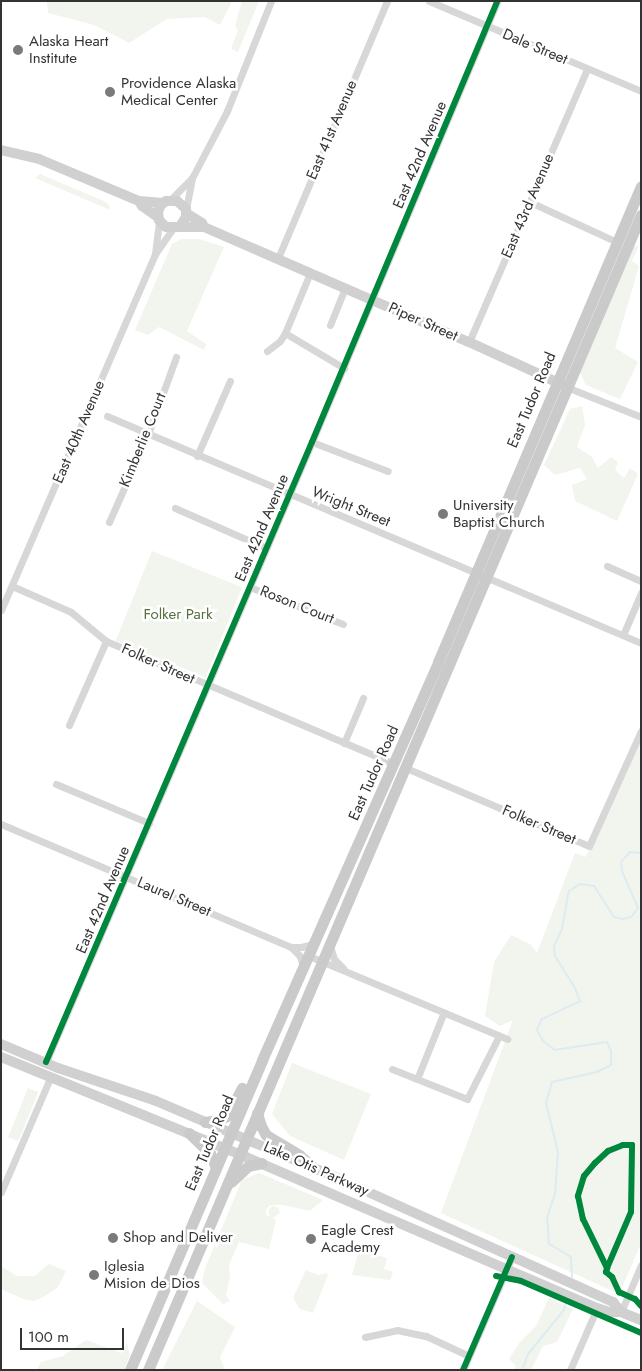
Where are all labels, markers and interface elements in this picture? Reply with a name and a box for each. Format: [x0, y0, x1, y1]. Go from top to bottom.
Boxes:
street label: Dale Street [500, 25, 570, 69]
place label: Alaska Heart Institute [29, 32, 108, 67]
marker: Alaska Heart Institute [11, 43, 25, 57]
place label: Providence Alaska Medical Center [121, 74, 236, 109]
street label: East 41st Avenue [303, 78, 361, 182]
marker: Providence Alaska Medical Center [103, 85, 117, 99]
street label: East 42nd Avenue [389, 99, 451, 211]
street label: East 43rd Avenue [498, 151, 558, 261]
street label: Piper Street [386, 299, 460, 345]
street label: East Tudor Road [504, 350, 560, 450]
street label: East 40th Avenue [49, 378, 109, 486]
street label: Kimberlie Court [116, 390, 170, 490]
street label: East 42nd Avenue [231, 472, 293, 584]
street label: Wright Street [309, 483, 393, 531]
place label: University Baptist Church [453, 496, 545, 531]
marker: University Baptist Church [437, 508, 449, 520]
street label: Roson Court [257, 582, 337, 628]
park label: Folker Park [143, 606, 213, 624]
street label: Folker Street [119, 640, 197, 688]
street label: East Tudor Road [345, 723, 403, 823]
street label: Folker Street [499, 801, 579, 849]
street label: East 42nd Avenue [72, 844, 134, 956]
street label: Laurel Street [134, 873, 214, 921]
street label: East Tudor Road [182, 1093, 238, 1193]
street label: Lake Otis Parkway [261, 1138, 371, 1200]
place label: Eagle Crest Academy [321, 1221, 393, 1256]
place label: Shop and Deliver [123, 1229, 233, 1247]
marker: Shop and Deliver [107, 1232, 119, 1244]
marker: Eagle Crest Academy [305, 1233, 317, 1245]
place label: Iglesia Mision de Dios [104, 1257, 200, 1292]
marker: Iglesia Mision de Dios [88, 1269, 100, 1281]
scale bar [22, 1318, 126, 1350]
text: 100 m [28, 1326, 69, 1348]

